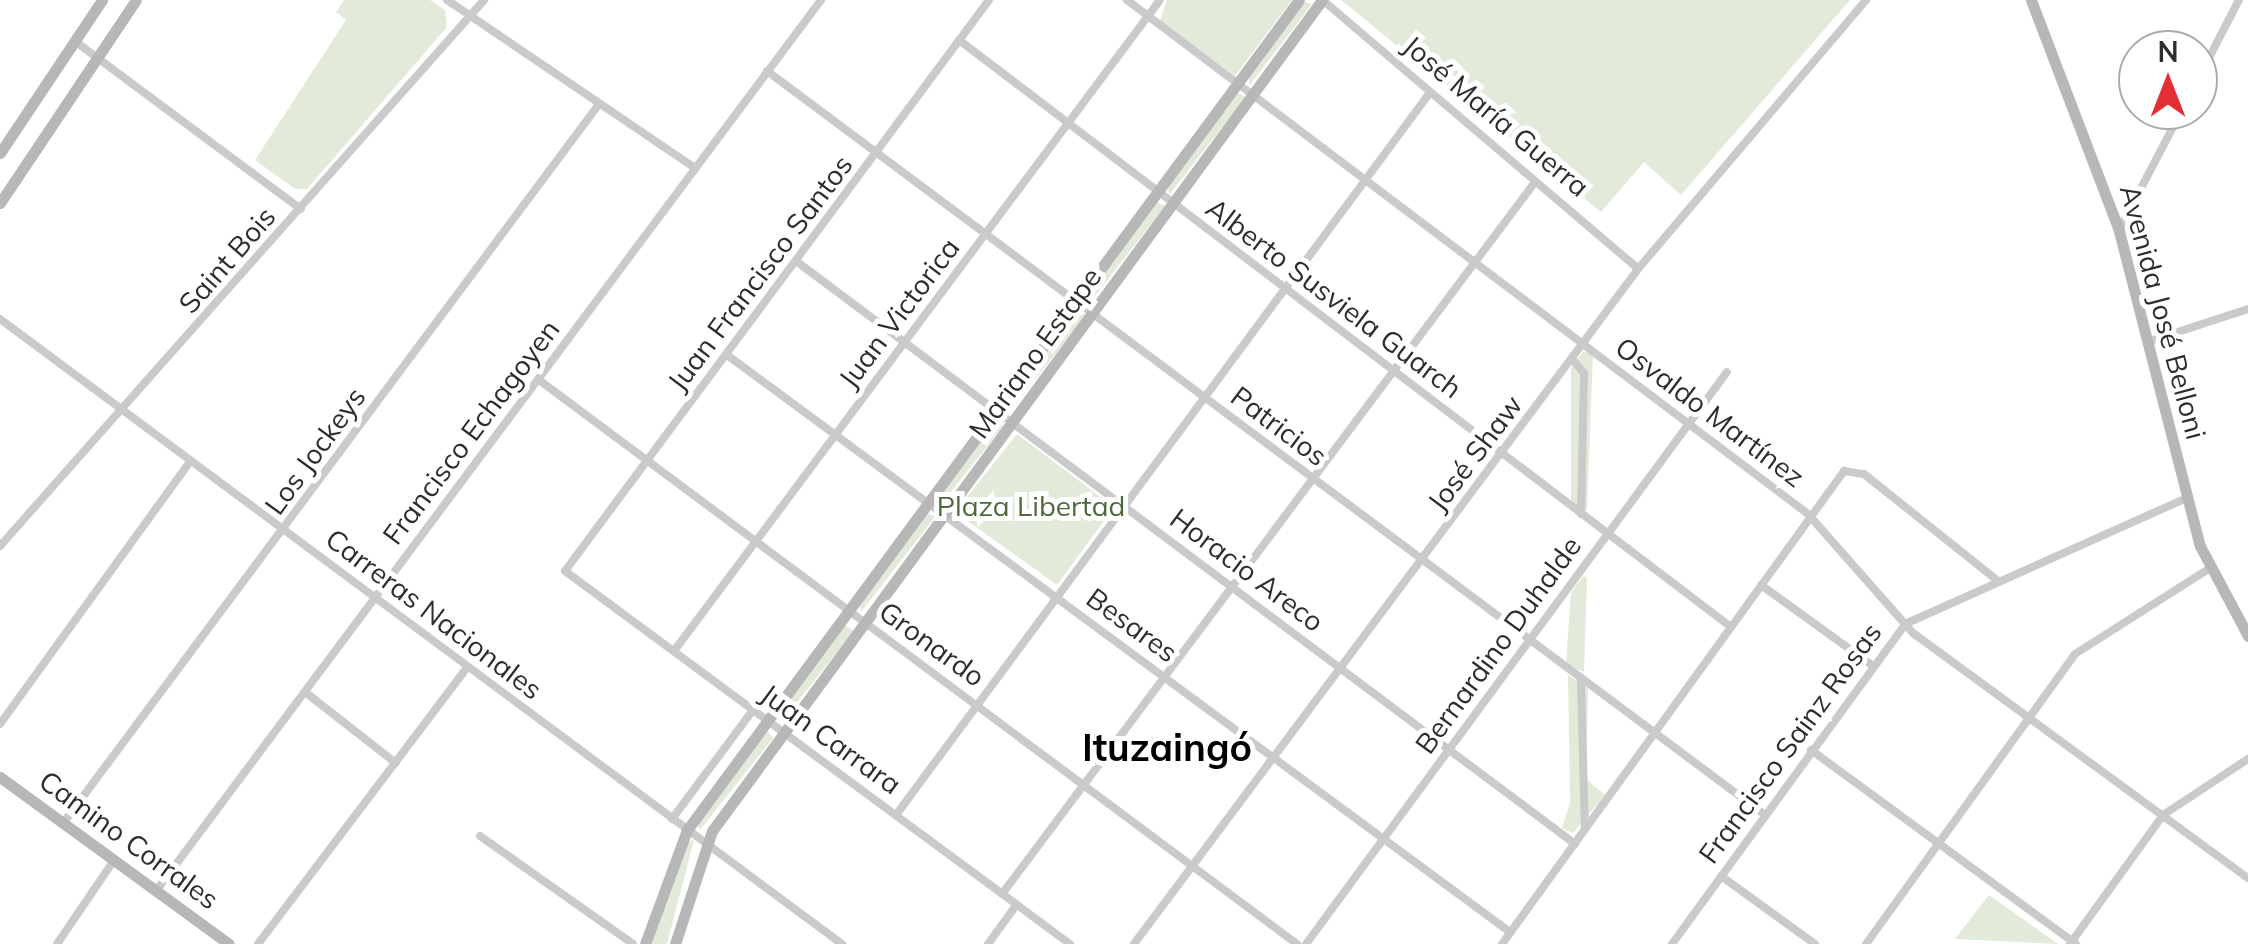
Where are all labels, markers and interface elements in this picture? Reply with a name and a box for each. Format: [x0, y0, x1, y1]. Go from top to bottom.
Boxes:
street label: José María Guerra [1396, 28, 1596, 204]
north arrow [2118, 30, 2218, 130]
text: N [2157, 34, 2179, 69]
street label: Juan Francisco Santos [661, 149, 859, 397]
street label: Avenida José Belloni [2113, 181, 2213, 443]
street label: Alberto Susviela Guarch [1199, 191, 1469, 405]
street label: Saint Bois [172, 200, 282, 320]
street label: Juan Victorica [832, 231, 966, 395]
street label: Mariano Estape [962, 261, 1108, 445]
street label: Francisco Echagoyen [376, 313, 566, 551]
street label: Osvaldo Martínez [1609, 330, 1811, 494]
street label: Patricios [1224, 379, 1334, 473]
street label: Los Jockeys [258, 381, 372, 521]
street label: José Shaw [1421, 388, 1529, 518]
park label: Plaza Libertad [937, 489, 1125, 523]
street label: Horacio Areco [1164, 501, 1330, 639]
street label: Carreras Nacionales [319, 522, 549, 706]
street label: Bernardino Duhalde [1408, 530, 1588, 760]
street label: Besares [1080, 581, 1184, 669]
street label: Gronardo [873, 594, 991, 694]
street label: Francisco Sainz Rosas [1692, 616, 1888, 870]
street label: Juan Carrara [754, 677, 908, 801]
district label: Ituzaingó [1082, 725, 1252, 771]
street label: Camino Corrales [33, 764, 225, 916]

